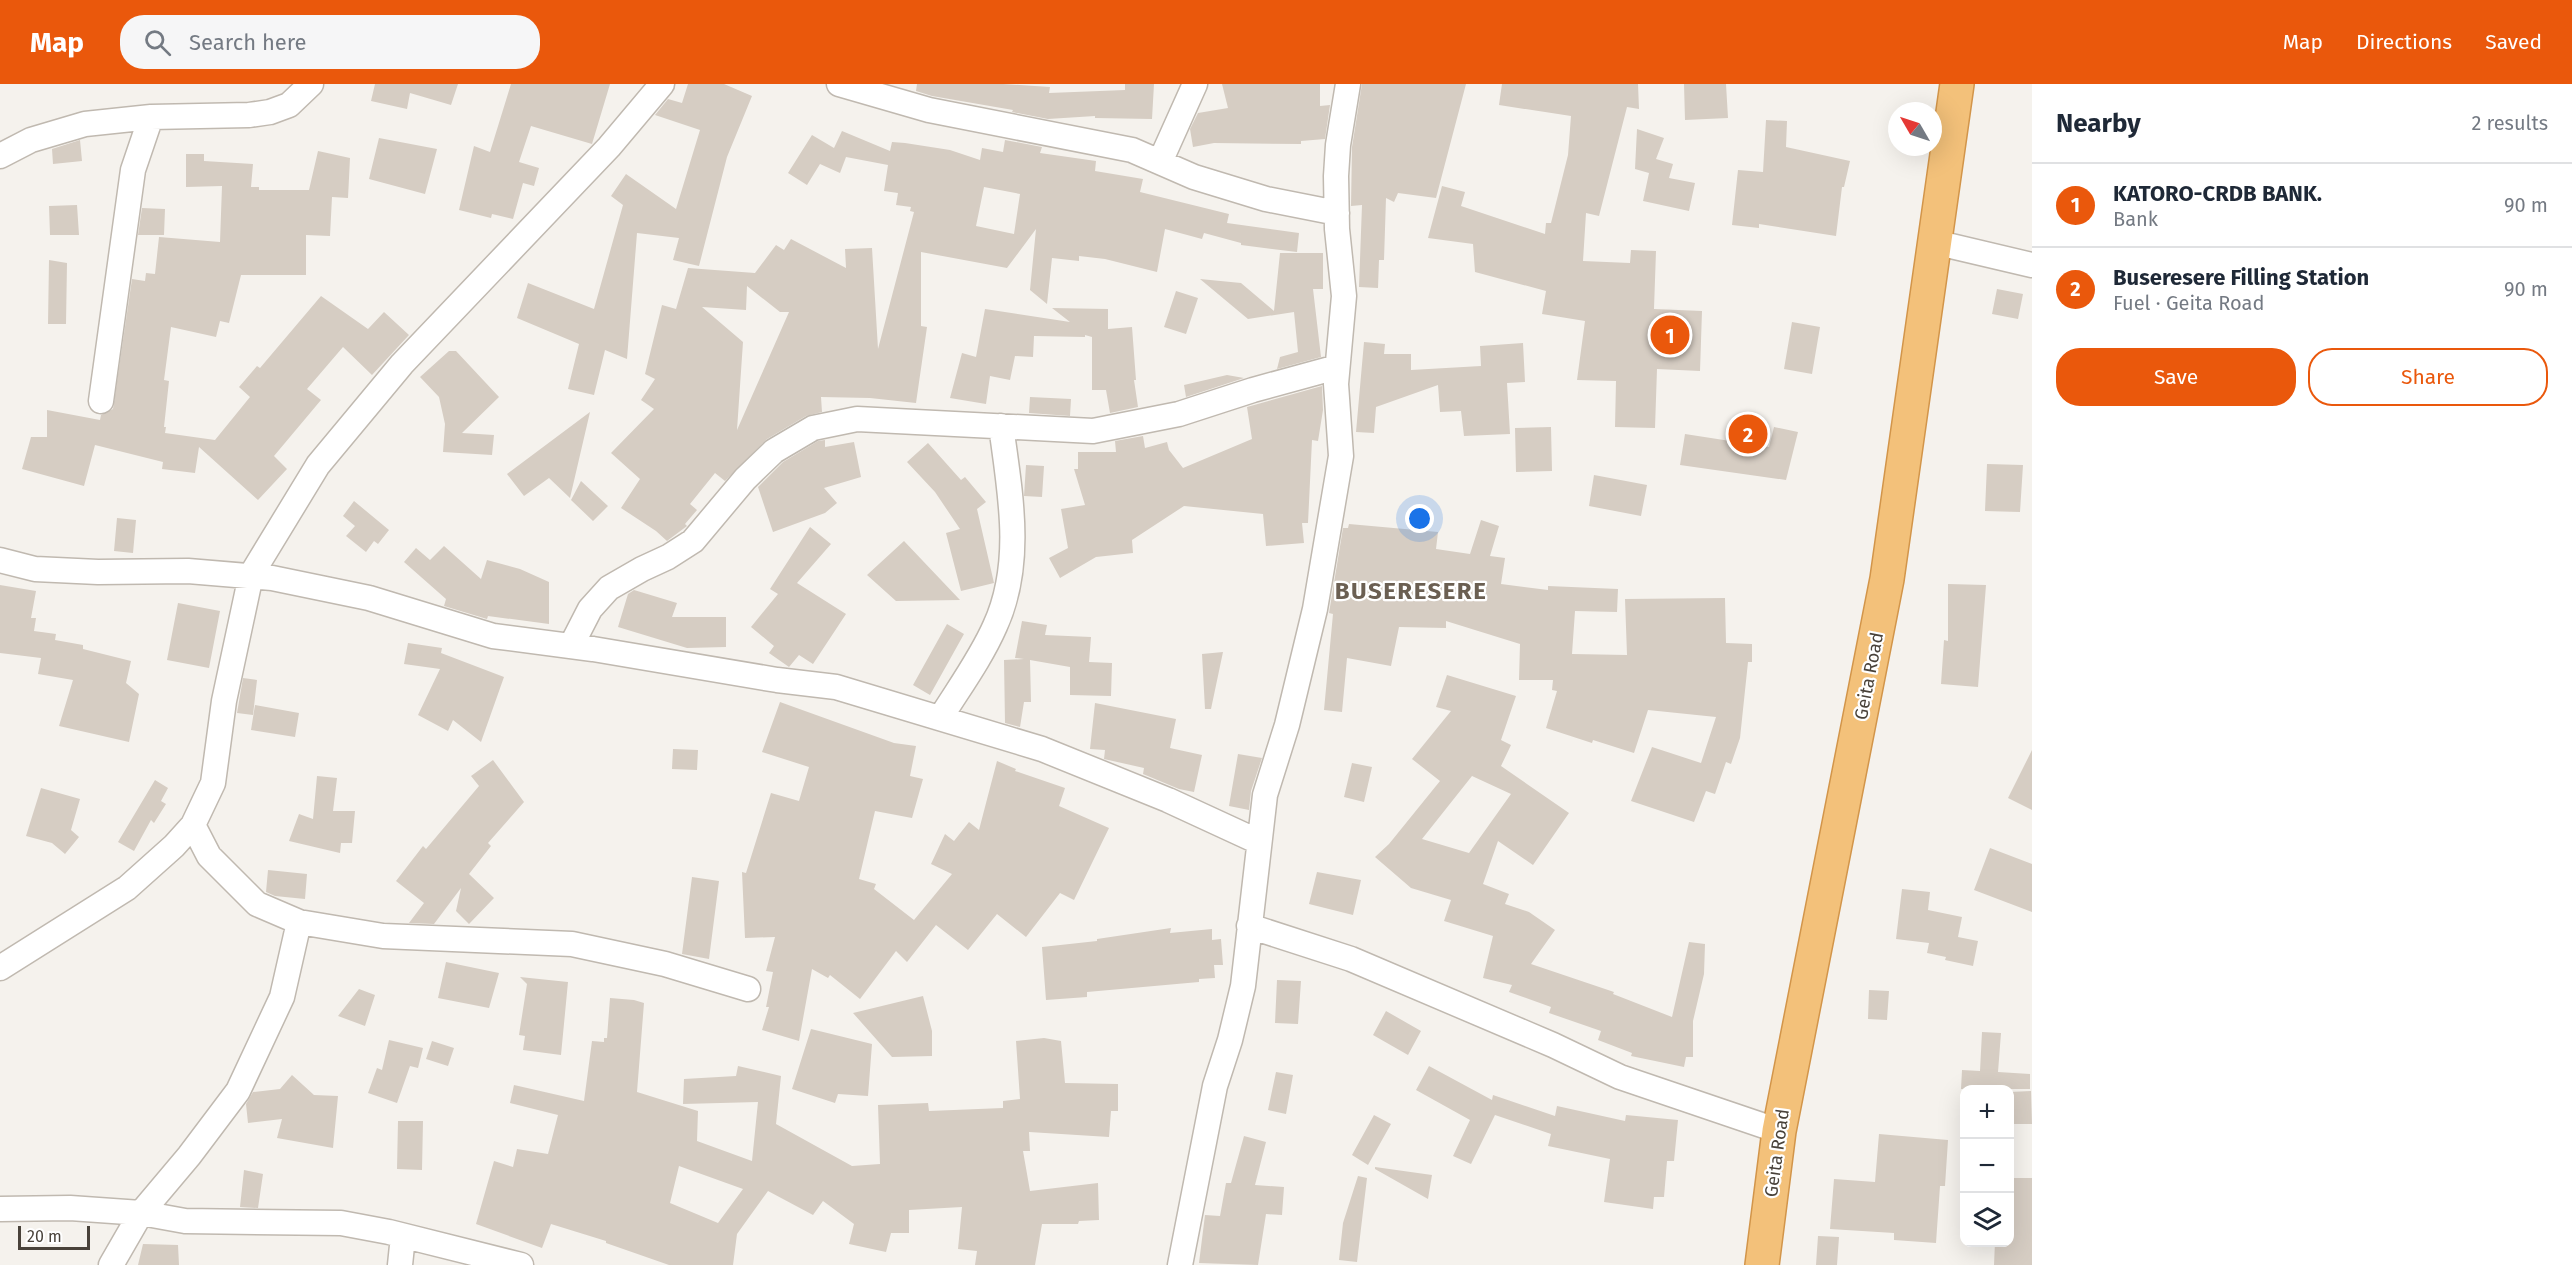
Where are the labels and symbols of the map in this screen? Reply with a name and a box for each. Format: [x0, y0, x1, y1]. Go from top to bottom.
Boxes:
north arrow [1888, 102, 1942, 156]
pin: 1 [1650, 312, 1690, 358]
pin: 2 [1728, 412, 1768, 456]
your location [1405, 504, 1434, 533]
district label: BUSERESERE [1335, 577, 1487, 605]
street label: Geita Road [1850, 630, 1888, 722]
street label: Geita Road [1760, 1108, 1794, 1198]
scale bar [18, 1223, 90, 1250]

